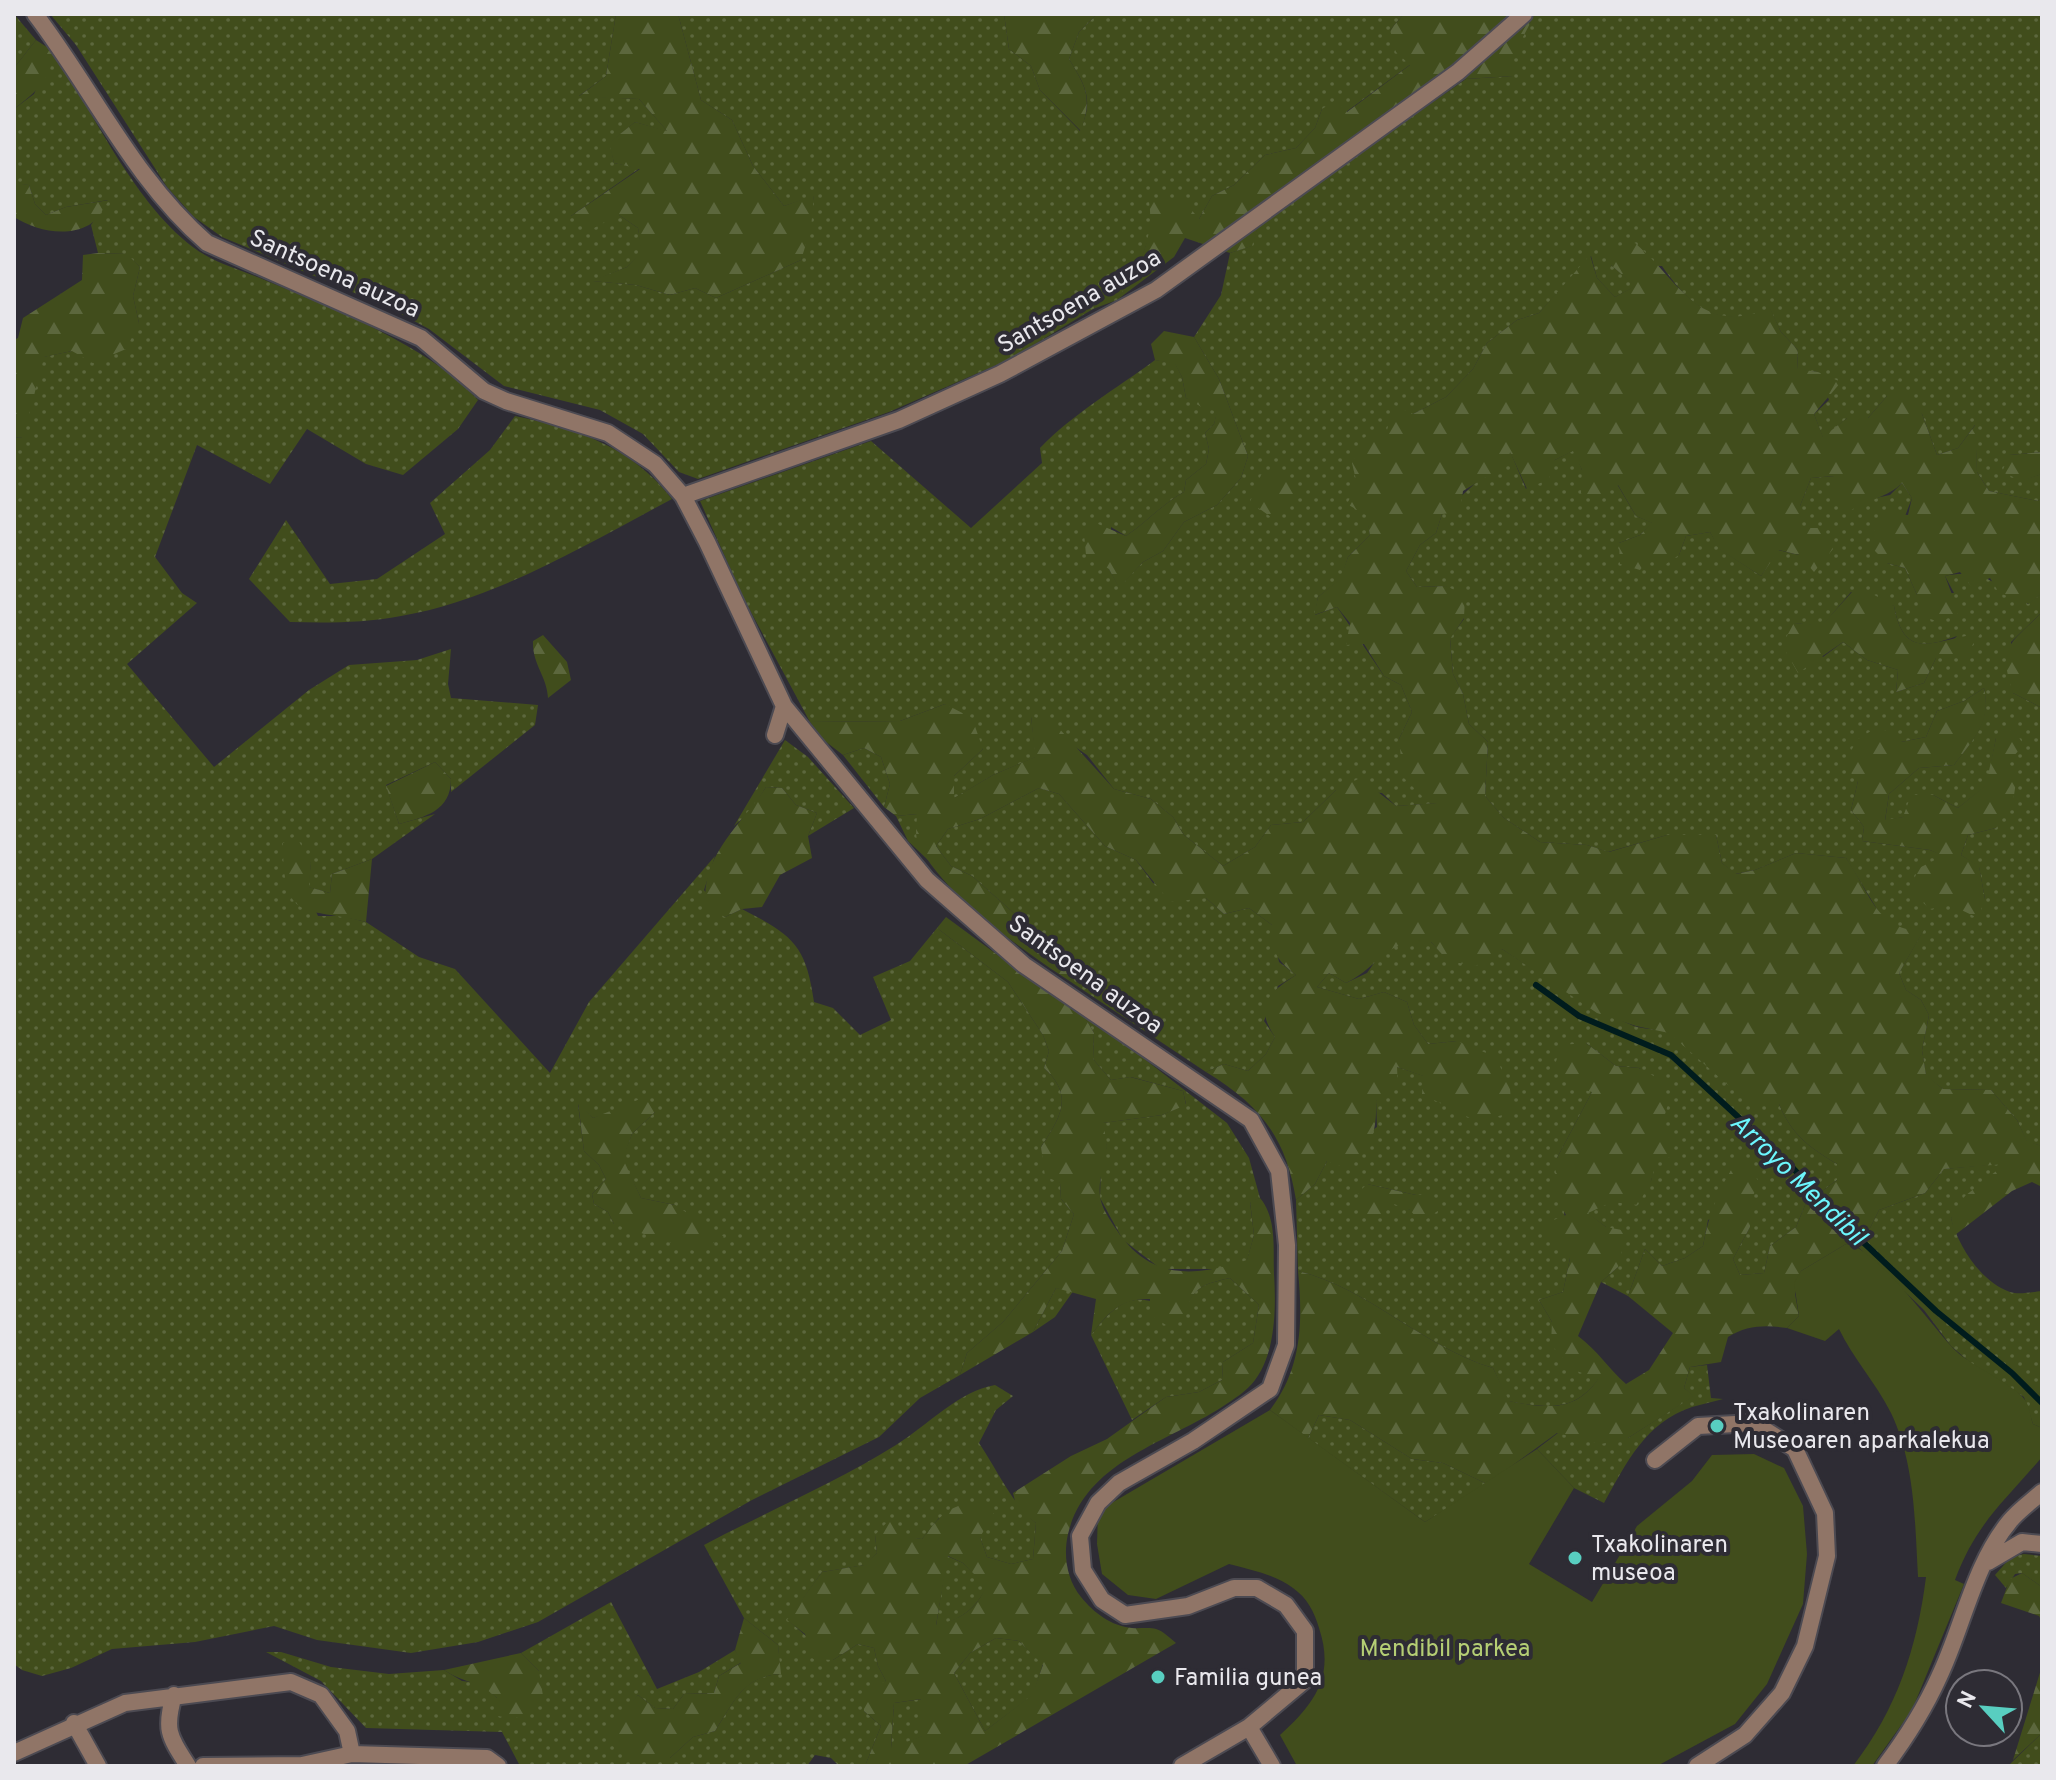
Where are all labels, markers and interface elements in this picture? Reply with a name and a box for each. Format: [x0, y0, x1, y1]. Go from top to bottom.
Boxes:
street label: Santsoena auzoa [244, 224, 424, 326]
street label: Santsoena auzoa [993, 244, 1167, 362]
street label: Santsoena auzoa [1002, 910, 1168, 1042]
water label: Arroyo Mendibil [1722, 1107, 1873, 1255]
place label: Txakolinaren Museoaren aparkalekua [1733, 1399, 1990, 1457]
marker: Txakolinaren Museoaren aparkalekua [1708, 1417, 1726, 1435]
place label: Txakolinaren museoa [1591, 1531, 1728, 1589]
marker: Txakolinaren museoa [1566, 1549, 1584, 1567]
park label: Mendibil parkea [1360, 1635, 1530, 1665]
place label: Familia gunea [1174, 1664, 1322, 1694]
marker: Familia gunea [1149, 1668, 1167, 1686]
north arrow [1944, 1668, 2024, 1748]
text: N [1953, 1687, 1984, 1713]

